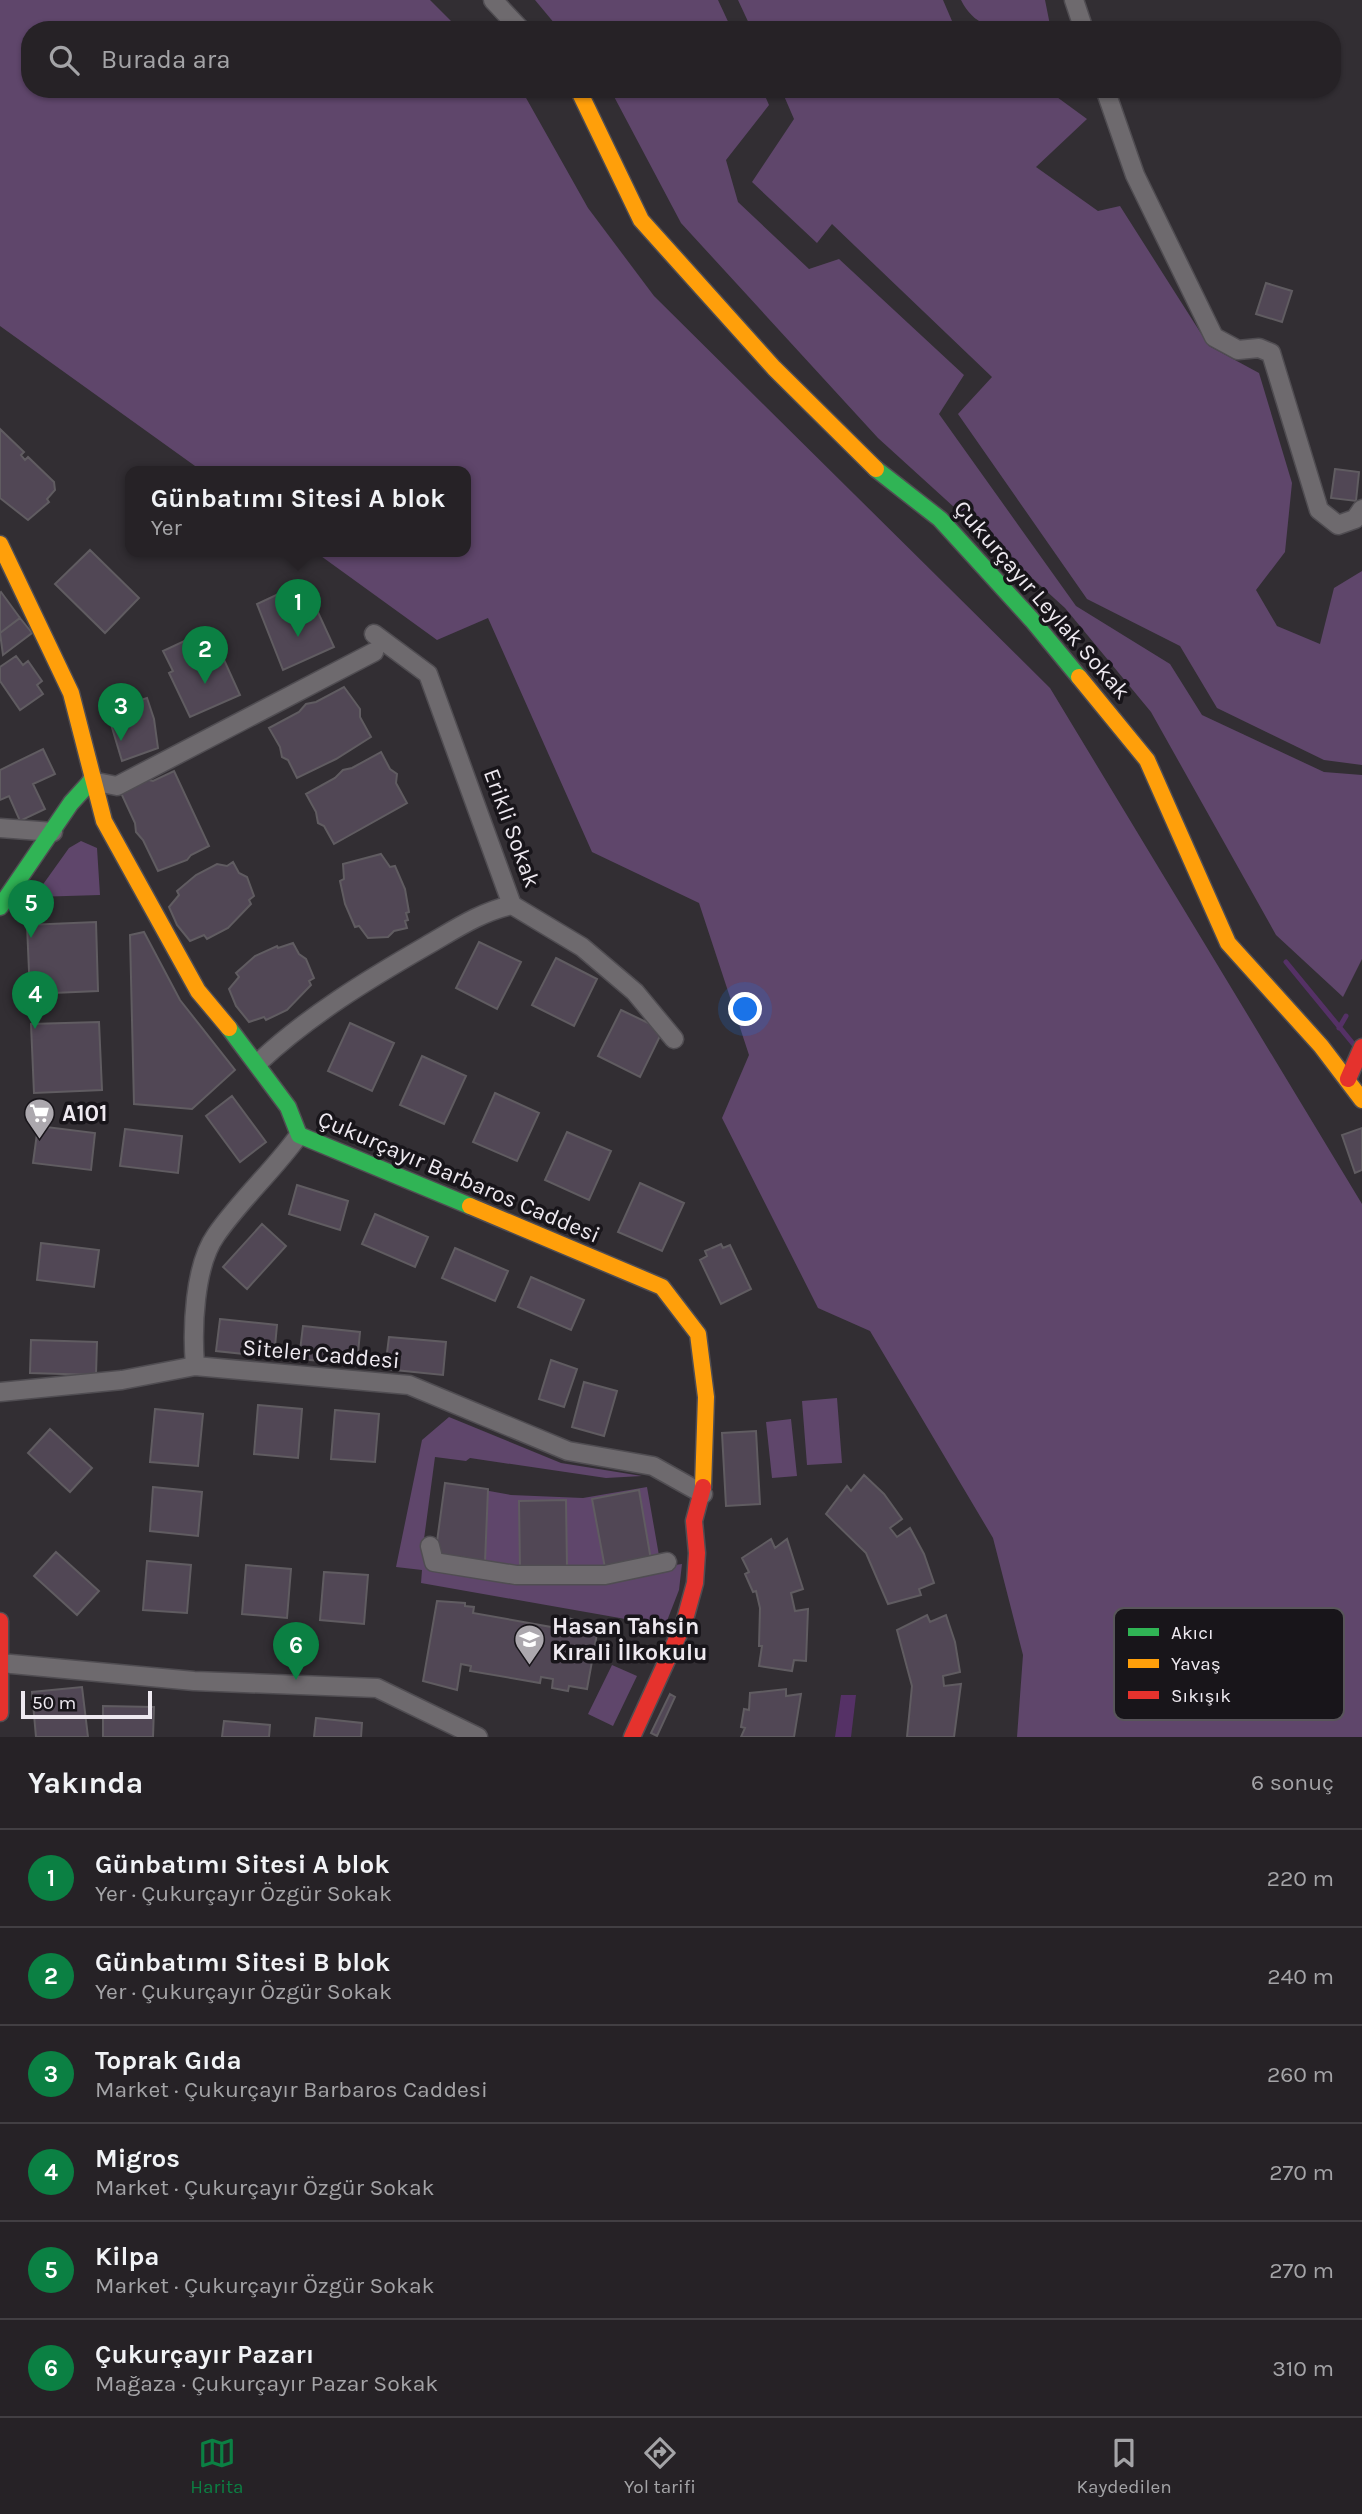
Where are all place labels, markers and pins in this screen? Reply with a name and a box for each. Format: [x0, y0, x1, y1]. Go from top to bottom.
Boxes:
pin: 1 [275, 579, 321, 637]
pin: 2 [182, 626, 228, 684]
pin: 3 [98, 683, 144, 741]
pin: 5 [8, 880, 54, 938]
pin: 4 [12, 971, 58, 1029]
supermarket icon: A101 [22, 1096, 56, 1140]
place label: A101 [62, 1100, 107, 1127]
place label: Hasan Tahsin Kırali İlkokulu [552, 1613, 708, 1666]
pin: 6 [273, 1622, 319, 1680]
school or university icon: Hasan Tahsin Kırali İlkokulu [512, 1622, 546, 1666]

